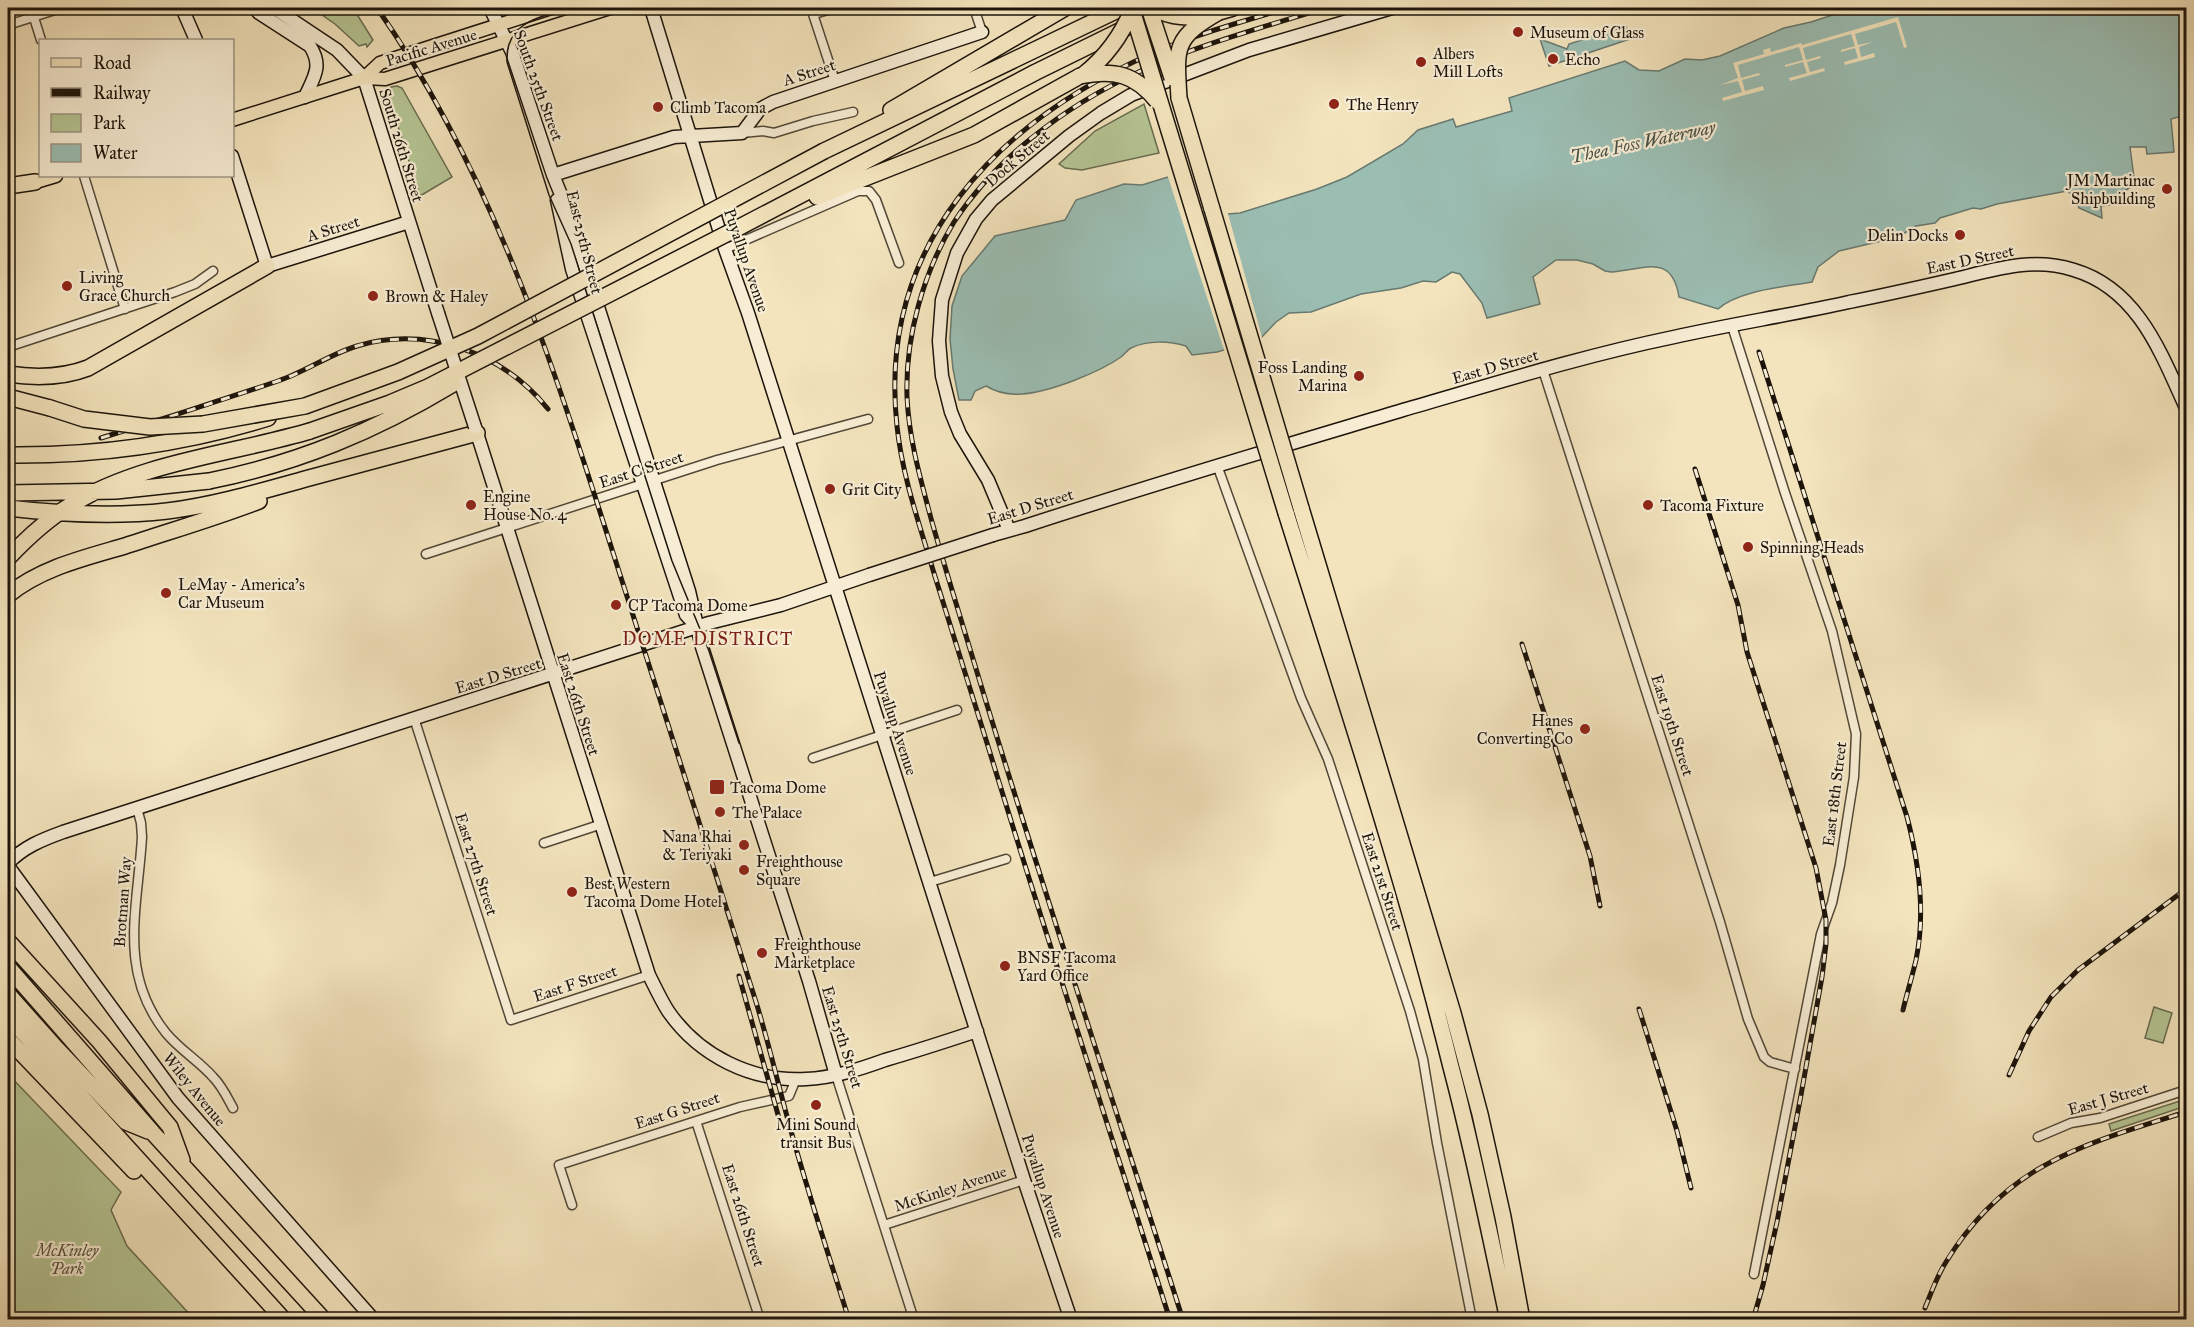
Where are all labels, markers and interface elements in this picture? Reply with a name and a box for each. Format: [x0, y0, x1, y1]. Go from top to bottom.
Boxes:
place label: Museum of Glass [1530, 23, 1644, 42]
street label: Pacific Avenue [383, 25, 479, 70]
marker: Museum of Glass [1511, 25, 1525, 39]
street label: South 25th Street [510, 27, 568, 144]
legend [39, 39, 234, 177]
place label: Albers Mill Lofts [1432, 44, 1503, 81]
place label: Echo [1565, 50, 1600, 69]
text: Road [93, 52, 131, 74]
marker: Echo [1546, 52, 1560, 66]
street label: A Street [780, 55, 838, 90]
marker: Albers Mill Lofts [1414, 55, 1428, 69]
text: Railway [93, 82, 151, 104]
street label: South 26th Street [375, 86, 428, 205]
place label: The Henry [1346, 95, 1419, 114]
marker: The Henry [1327, 97, 1341, 111]
place label: Climb Tacoma [670, 98, 766, 117]
marker: Climb Tacoma [651, 100, 665, 114]
text: Park [93, 112, 126, 134]
water label: Thea Foss Waterway [1569, 116, 1719, 168]
street label: Dock Street [981, 126, 1054, 191]
text: Water [93, 142, 138, 164]
place label: JM Martinac Shipbuilding [2065, 171, 2156, 209]
marker: JM Martinac Shipbuilding [2160, 182, 2174, 196]
street label: East 25th Street [562, 188, 607, 296]
street label: Puyallup Avenue [720, 206, 773, 315]
street label: A Street [304, 211, 362, 246]
place label: Delin Docks [1867, 226, 1948, 245]
marker: Delin Docks [1953, 228, 1967, 242]
street label: East D Street [1925, 241, 2016, 278]
place label: Living Grace Church [79, 268, 170, 305]
marker: Living Grace Church [60, 279, 74, 293]
place label: Brown & Haley [385, 287, 489, 306]
marker: Brown & Haley [366, 289, 380, 303]
street label: East D Street [1450, 345, 1541, 388]
place label: Foss Landing Marina [1258, 358, 1348, 395]
marker: Foss Landing Marina [1352, 369, 1366, 383]
street label: East C Street [597, 447, 686, 492]
place label: Grit City [842, 480, 902, 499]
marker: Grit City [823, 482, 837, 496]
street label: East D Street [985, 484, 1076, 529]
place label: Engine House No. 4 [483, 487, 568, 524]
place label: Tacoma Fixture [1660, 496, 1764, 515]
marker: Engine House No. 4 [464, 498, 478, 512]
marker: Tacoma Fixture [1641, 498, 1655, 512]
place label: Spinning Heads [1760, 538, 1864, 558]
marker: Spinning Heads [1741, 540, 1755, 554]
place label: LeMay - America's Car Museum [178, 575, 305, 612]
marker: LeMay - America's Car Museum [159, 586, 173, 600]
place label: CP Tacoma Dome [628, 596, 748, 615]
marker: CP Tacoma Dome [609, 598, 623, 612]
district label: DOME DISTRICT [622, 628, 794, 650]
street label: East 26th Street [553, 650, 604, 758]
street label: East D Street [453, 653, 544, 698]
street label: Puyallup Avenue [870, 669, 921, 778]
street label: East 19th Street [1647, 672, 1698, 779]
place label: Hanes Converting Co [1477, 711, 1573, 749]
marker: Hanes Converting Co [1578, 722, 1592, 736]
street label: East 18th Street [1819, 740, 1850, 848]
marker: Tacoma Dome [708, 778, 726, 796]
place label: Tacoma Dome [730, 778, 826, 797]
place label: The Palace [732, 803, 802, 822]
marker: The Palace [713, 805, 727, 819]
street label: East 27th Street [451, 810, 502, 918]
place label: Nana Rhai & Teriyaki [662, 827, 733, 864]
street label: East 21st Street [1358, 830, 1407, 933]
marker: Nana Rhai & Teriyaki [737, 838, 751, 852]
place label: Freighthouse Square [756, 852, 843, 890]
street label: Brotman Way [110, 855, 135, 948]
marker: Freighthouse Square [737, 863, 751, 877]
place label: Best Western Tacoma Dome Hotel [584, 874, 723, 911]
marker: Best Western Tacoma Dome Hotel [565, 885, 579, 899]
place label: Freighthouse Marketplace [774, 935, 861, 972]
marker: Freighthouse Marketplace [755, 946, 769, 960]
place label: BNSF Tacoma Yard Office [1017, 948, 1116, 985]
marker: BNSF Tacoma Yard Office [998, 959, 1012, 973]
street label: East F Street [531, 961, 620, 1006]
street label: East 25th Street [818, 984, 867, 1091]
street label: Wiley Avenue [159, 1049, 230, 1130]
street label: East J Street [2066, 1078, 2151, 1120]
street label: East G Street [632, 1088, 722, 1133]
marker: Mini Sound transit Bus [809, 1098, 823, 1112]
place label: Mini Sound transit Bus [776, 1115, 856, 1152]
street label: Puyallup Avenue [1018, 1132, 1069, 1241]
street label: East 26th Street [718, 1161, 769, 1269]
street label: McKinley Avenue [891, 1161, 1009, 1216]
park label: McKinley Park [34, 1241, 99, 1278]

